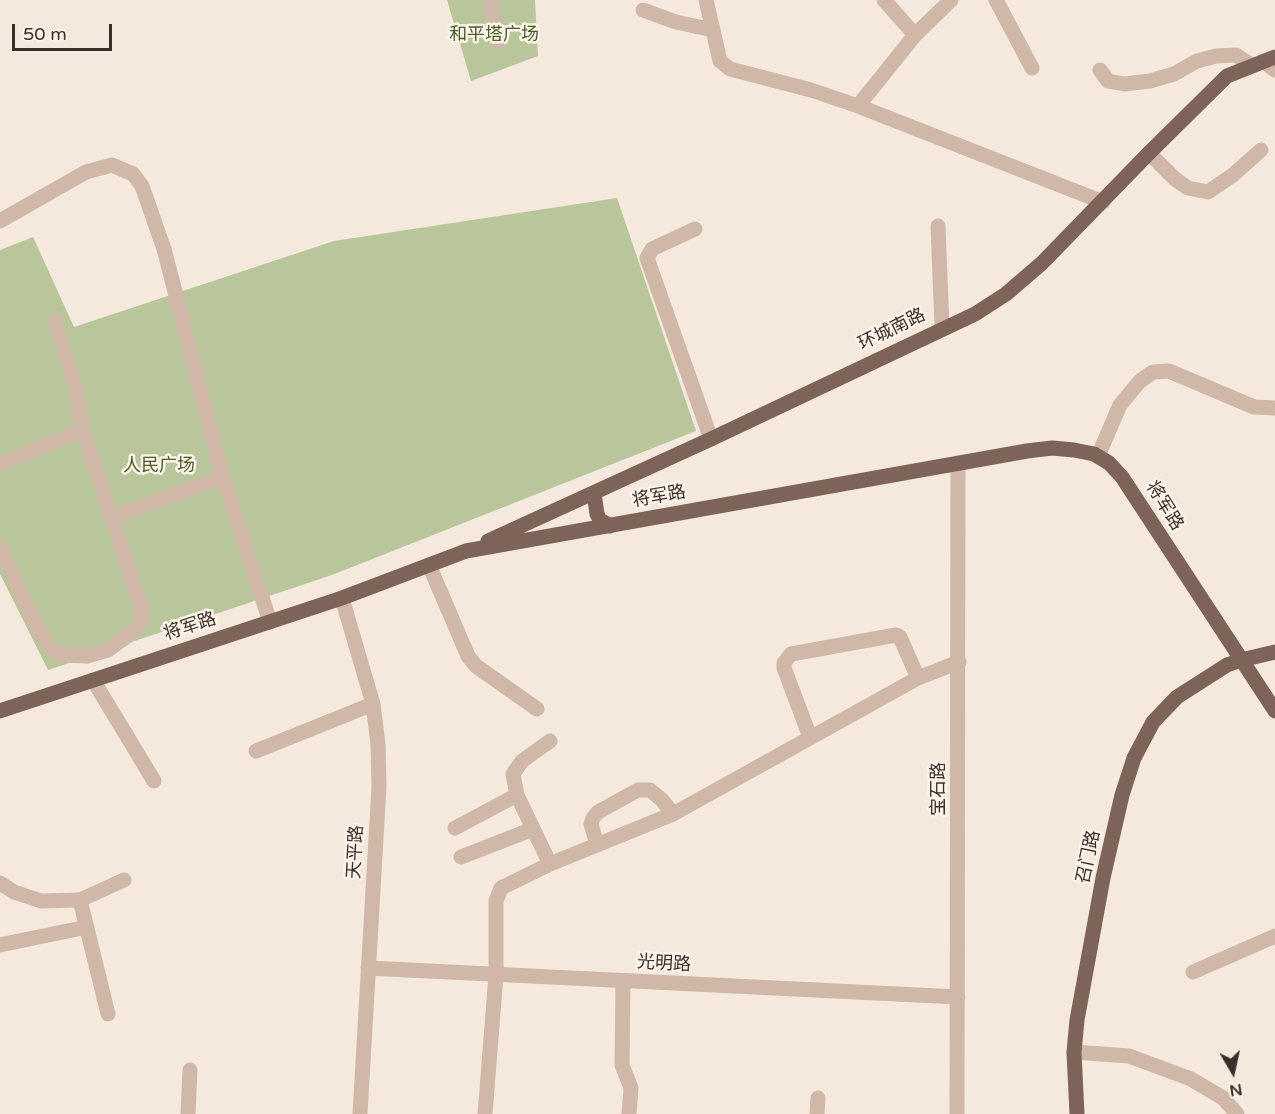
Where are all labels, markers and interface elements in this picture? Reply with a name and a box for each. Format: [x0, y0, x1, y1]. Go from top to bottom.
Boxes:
scale bar [15, 12, 116, 50]
text: 50 m [23, 23, 67, 45]
park label: 和平塔广场 [449, 24, 539, 46]
street label: 环城南路 [855, 305, 929, 355]
park label: 人民广场 [123, 455, 195, 477]
street label: 将军路 [1141, 477, 1187, 535]
street label: 将军路 [631, 482, 687, 512]
street label: 将军路 [161, 608, 219, 646]
street label: 宝石路 [928, 762, 950, 816]
street label: 天平路 [344, 824, 368, 880]
street label: 召门路 [1073, 828, 1105, 886]
street label: 光明路 [636, 952, 692, 976]
north arrow [1203, 1042, 1263, 1102]
text: N [1228, 1079, 1244, 1101]

